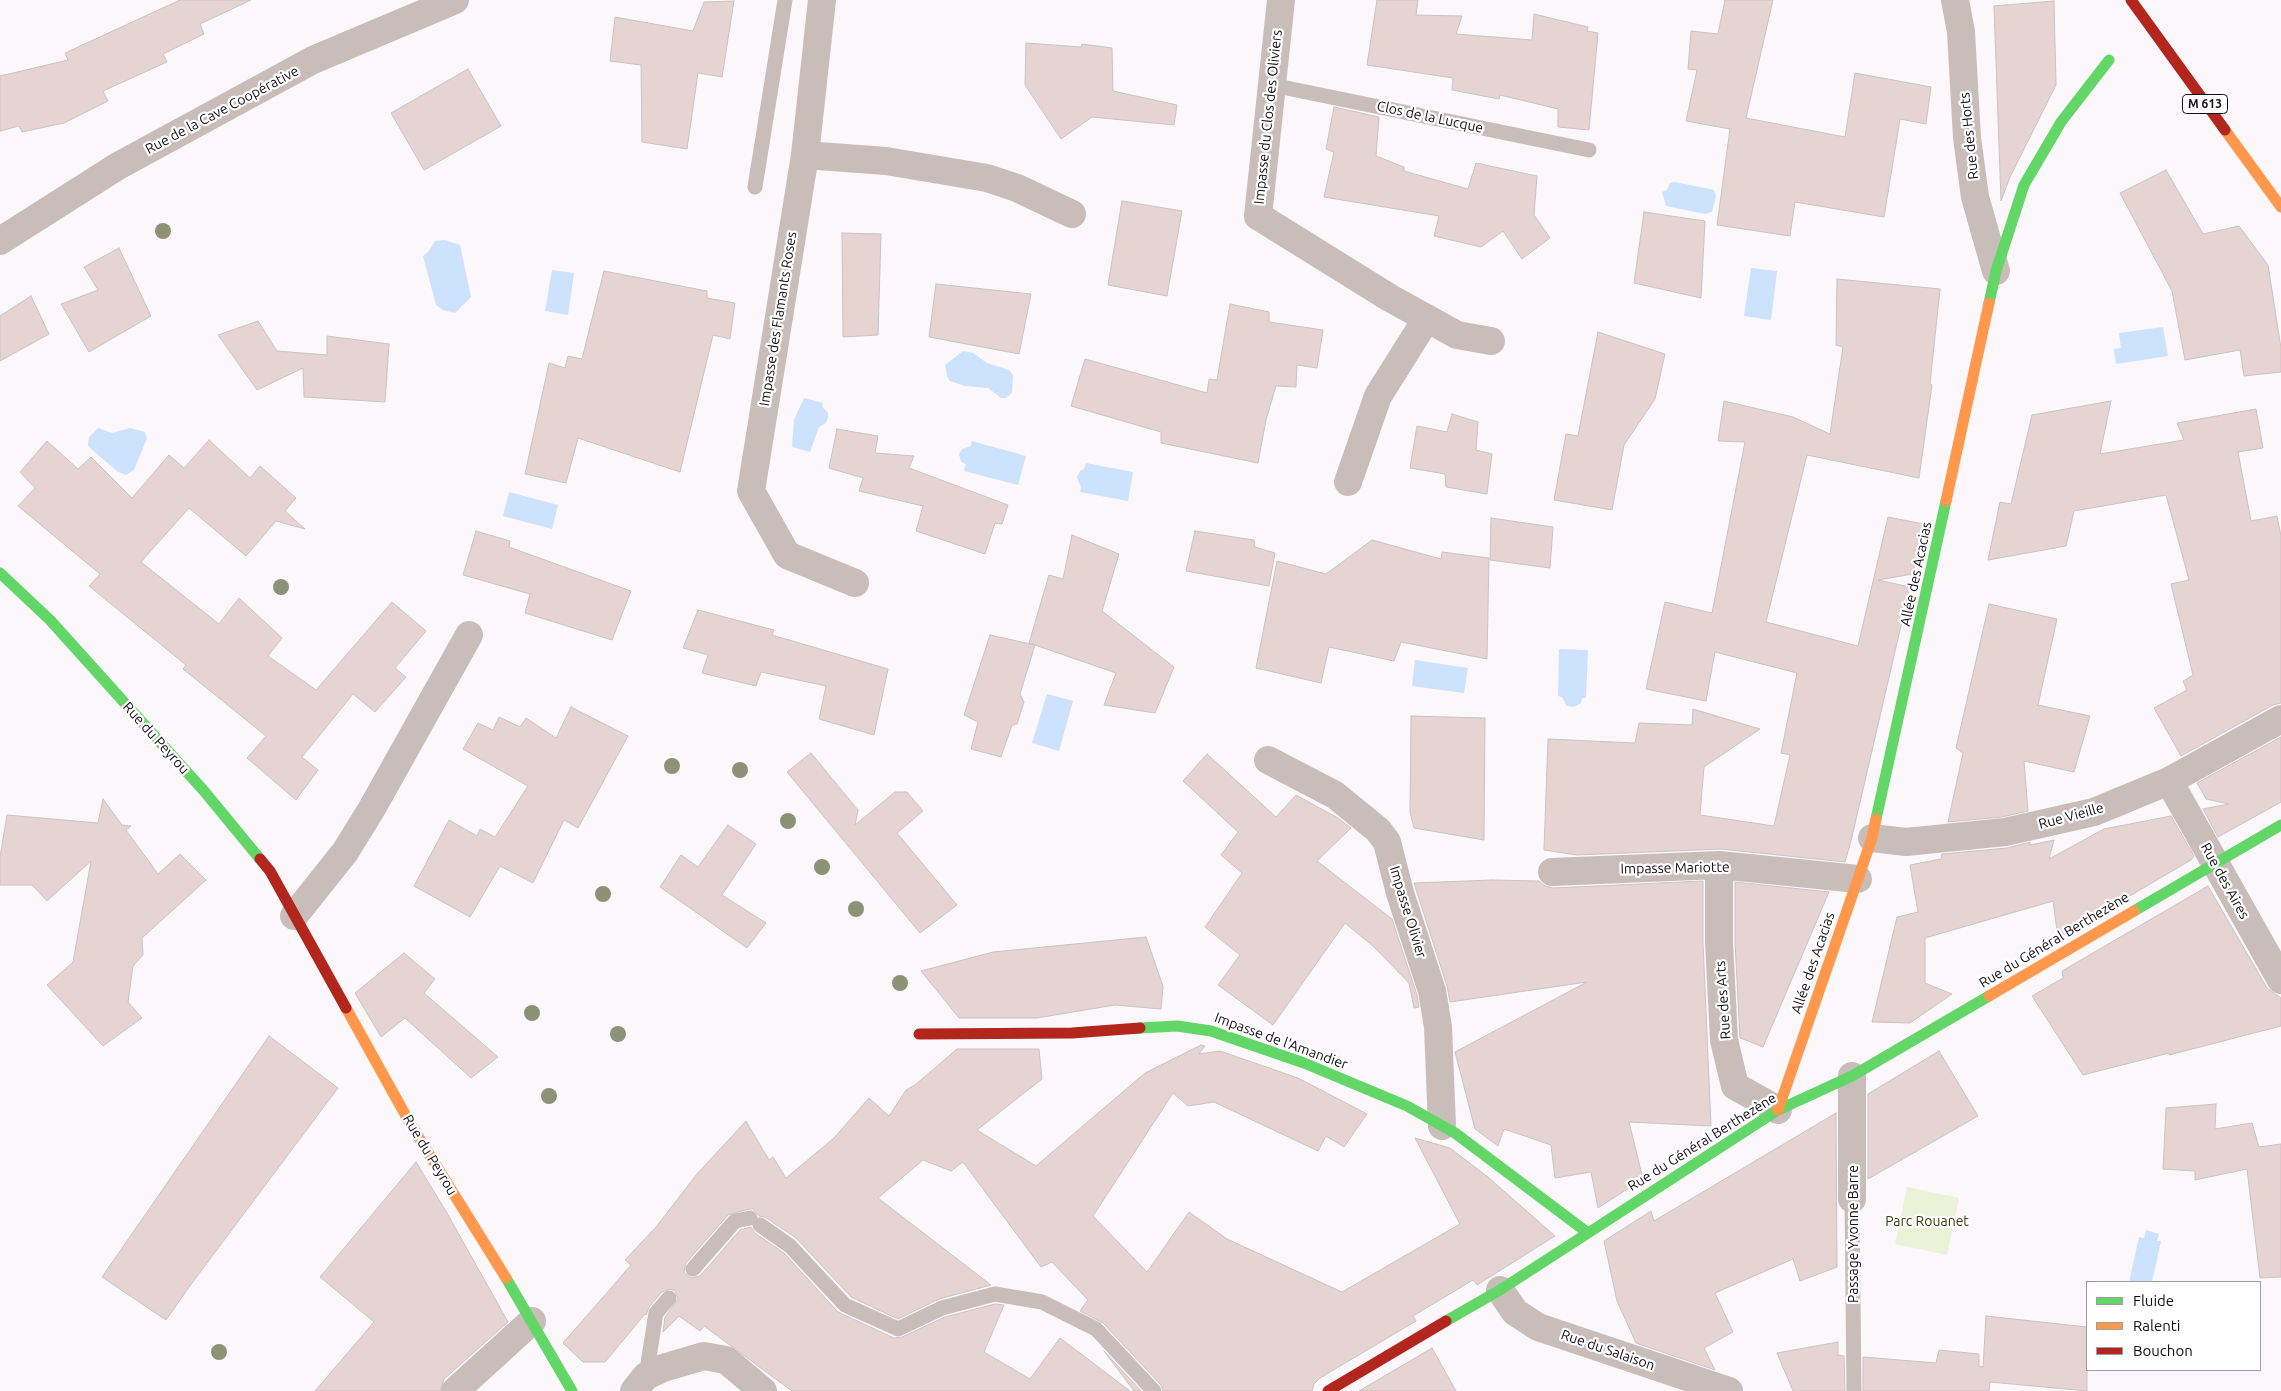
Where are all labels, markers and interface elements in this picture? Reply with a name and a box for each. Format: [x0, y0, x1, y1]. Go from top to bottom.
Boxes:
street label: Impasse du Clos des Oliviers [1250, 29, 1286, 205]
street label: Rue de la Cave Coopérative [142, 62, 302, 158]
street label: Rue des Horts [1956, 92, 1982, 180]
road number: M 613 [2182, 95, 2228, 114]
street label: Clos de la Lucque [1375, 98, 1485, 136]
street label: Impasse des Flamants Roses [756, 231, 800, 407]
street label: Allée des Acacias [1897, 520, 1935, 628]
street label: Rue du Peyrou [119, 699, 193, 777]
street label: Rue Vieille [2037, 799, 2105, 833]
street label: Rue des Aires [2197, 840, 2253, 922]
street label: Impasse Mariotte [1620, 859, 1730, 877]
street label: Impasse Olivier [1386, 864, 1430, 960]
street label: Rue du Général Berthezène [1976, 888, 2132, 992]
street label: Allée des Acacias [1788, 910, 1838, 1016]
street label: Rue des Arts [1712, 960, 1734, 1040]
street label: Impasse de l'Amandier [1212, 1009, 1350, 1073]
street label: Rue du Général Berthezène [1625, 1089, 1779, 1195]
street label: Rue du Peyrou [399, 1112, 461, 1198]
street label: Passage Yvonne Barre [1845, 1165, 1861, 1303]
park label: Parc Rouanet [1885, 1213, 1969, 1229]
legend [2086, 1281, 2261, 1371]
text: Fluide [2133, 1292, 2174, 1309]
text: Ralenti [2133, 1317, 2180, 1334]
street label: Rue du Salaison [1559, 1326, 1657, 1374]
text: Bouchon [2133, 1342, 2193, 1359]

